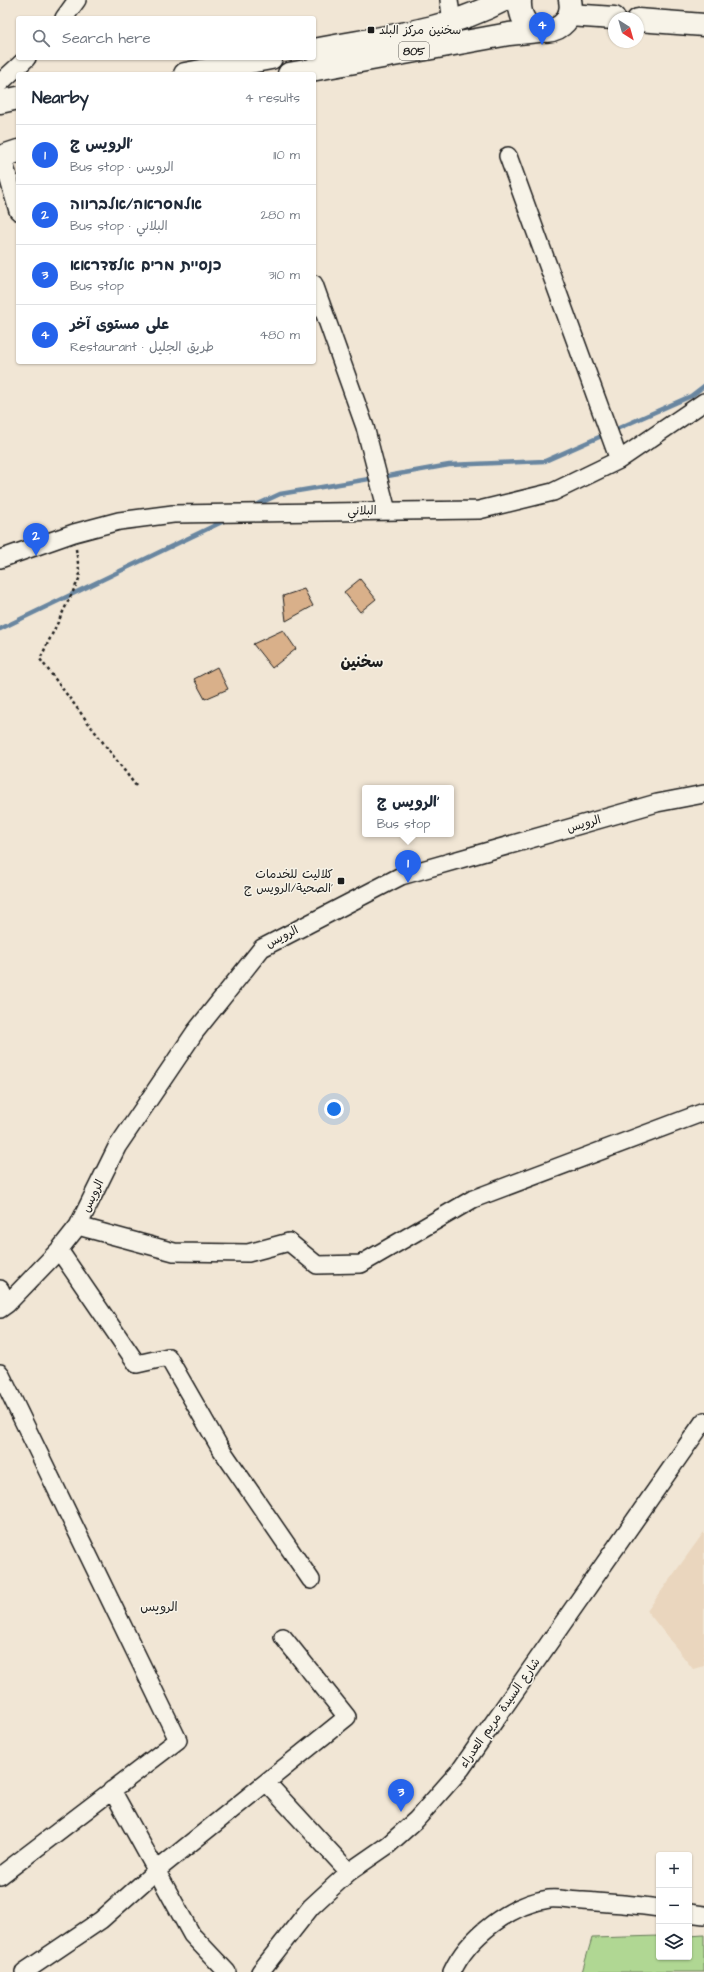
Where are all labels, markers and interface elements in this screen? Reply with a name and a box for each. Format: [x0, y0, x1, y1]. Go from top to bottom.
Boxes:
pin: 4 [529, 12, 555, 45]
north arrow [608, 12, 644, 48]
search box [16, 16, 316, 60]
place label: سخنين مركز البلد [379, 22, 461, 39]
marker: سخنين مركز البلد [366, 25, 376, 35]
icon: search [30, 27, 52, 49]
text: Search here [62, 28, 151, 49]
road number: 805 [399, 42, 429, 60]
text: Nearby [32, 86, 89, 110]
text: 4 results [245, 89, 300, 107]
text: الرويس ج‘ [70, 134, 133, 155]
text: 1 [44, 146, 46, 164]
text: 110 m [273, 146, 300, 164]
text: Bus stop · الرويس [70, 158, 174, 176]
text: אלמסראה/אלברווה [70, 194, 202, 215]
text: 2 [41, 206, 49, 224]
text: 280 m [261, 206, 300, 224]
text: Bus stop · البلاني [70, 217, 168, 235]
text: כנסיית מרים אלעדראא [70, 255, 221, 276]
text: 3 [42, 266, 48, 284]
text: 310 m [268, 266, 300, 284]
text: Bus stop [70, 277, 124, 295]
text: على مستوى آخر [70, 314, 169, 335]
text: 4 [41, 326, 49, 344]
text: 480 m [259, 326, 300, 344]
text: Restaurant · طريق الجليل [70, 338, 214, 356]
street label: البلاني [347, 502, 377, 522]
pin: 2 [23, 523, 49, 556]
district label: سخنين [341, 651, 383, 673]
popup [362, 785, 454, 837]
text: الرويس ج‘ [377, 792, 439, 813]
street label: الرويس [565, 811, 603, 837]
text: Bus stop [377, 815, 431, 833]
pin: 1 [395, 850, 421, 883]
place label: كلاليت للخدمات الصحية/الرويس ج‘ [244, 866, 333, 897]
marker: كلاليت للخدمات الصحية/الرويس ج‘ [336, 876, 346, 886]
street label: الرويس [263, 922, 301, 952]
your location [324, 1099, 344, 1119]
street label: الرويس [78, 1177, 108, 1215]
district label: الرويس [140, 1598, 178, 1616]
street label: شارع السيدة مريم العدراء [456, 1655, 544, 1771]
pin: 3 [388, 1779, 414, 1812]
map controls [656, 1852, 692, 1960]
button: + [656, 1852, 692, 1888]
button: − [656, 1888, 692, 1924]
button: layers [656, 1924, 692, 1960]

